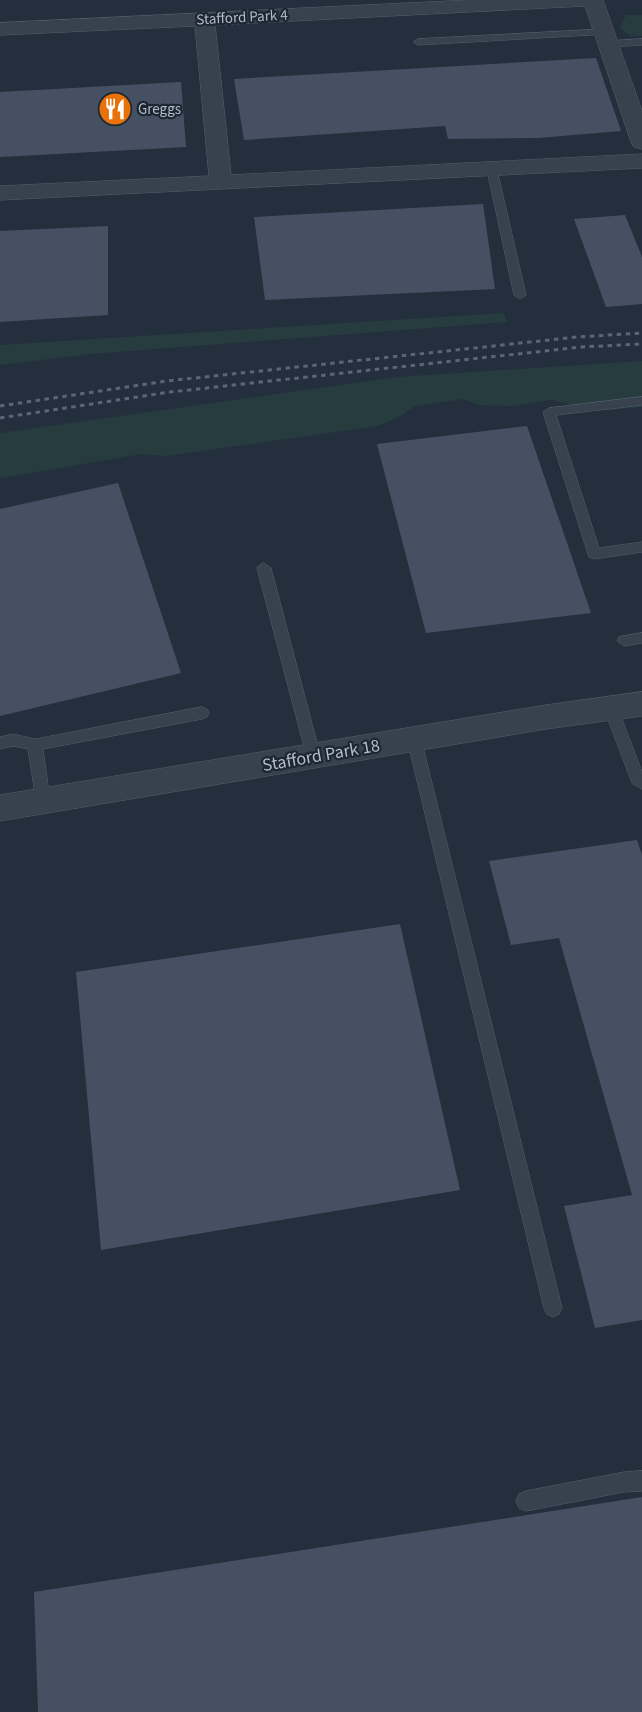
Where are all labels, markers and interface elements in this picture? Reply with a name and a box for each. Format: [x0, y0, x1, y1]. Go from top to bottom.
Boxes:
street label: Stafford Park 4 [196, 5, 289, 30]
restaurant icon: Greggs [97, 91, 133, 127]
place label: Greggs [138, 99, 181, 120]
street label: Stafford Park 18 [260, 733, 382, 778]

